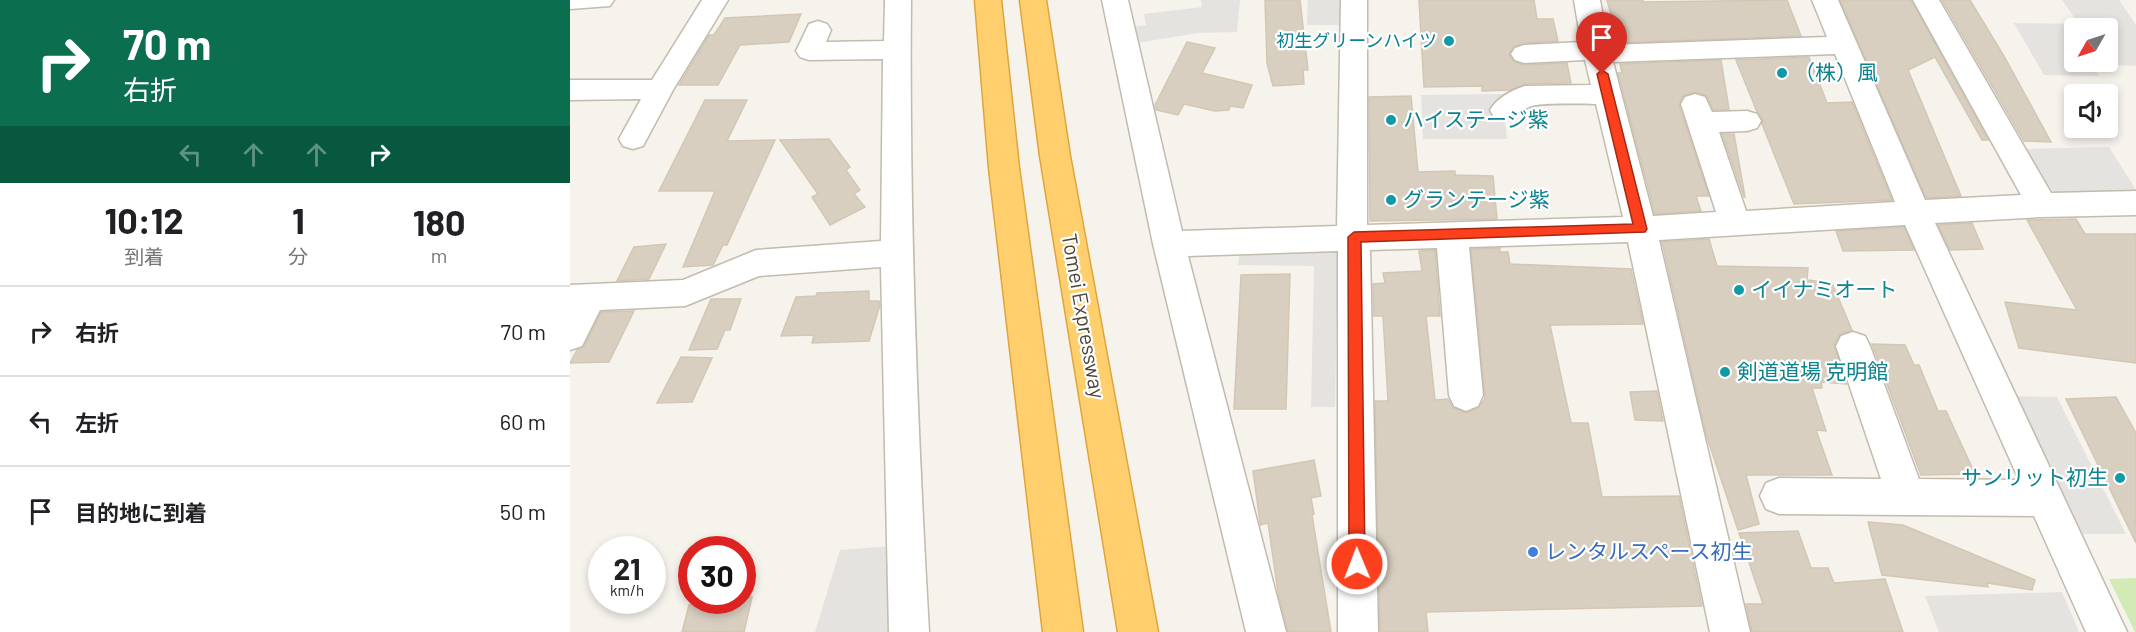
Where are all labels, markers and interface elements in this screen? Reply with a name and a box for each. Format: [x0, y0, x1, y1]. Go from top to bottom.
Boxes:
pin [1576, 12, 1627, 74]
text: 70 m [123, 18, 211, 68]
north arrow [2064, 18, 2118, 72]
map controls [2064, 18, 2118, 138]
icon: arrive [1585, 21, 1618, 54]
icon: right [24, 24, 102, 102]
place label: 初生グリーンハイツ [1276, 29, 1437, 51]
marker: 初生グリーンハイツ [1442, 34, 1456, 48]
place label: （株）風 [1794, 59, 1878, 84]
marker: （株）風 [1775, 66, 1789, 80]
text: 右折 [123, 73, 177, 105]
button: sound [2064, 84, 2118, 138]
place label: ハイステージ紫 [1403, 106, 1549, 131]
marker: ハイステージ紫 [1384, 113, 1398, 127]
icon: left [174, 138, 207, 171]
icon: ahead [237, 138, 270, 171]
icon: ahead [300, 138, 333, 171]
icon: right [363, 138, 396, 171]
place label: グランテージ紫 [1403, 186, 1550, 211]
marker: グランテージ紫 [1384, 193, 1398, 207]
text: 10:12 [104, 198, 184, 241]
text: 1 [292, 198, 305, 241]
text: 180 [413, 200, 465, 243]
street label: Tomei Expressway [1058, 231, 1111, 401]
text: m [431, 243, 447, 267]
text: 到着 [124, 244, 164, 268]
text: 分 [288, 244, 308, 268]
place label: イイナミオート [1751, 276, 1898, 301]
marker: イイナミオート [1732, 283, 1746, 297]
icon: right [24, 315, 57, 348]
text: 70 m [501, 318, 546, 344]
text: 右折 [75, 319, 119, 345]
place label: 剣道道場 克明館 [1737, 358, 1888, 383]
marker: 剣道道場 克明館 [1718, 365, 1732, 379]
icon: left [24, 405, 57, 438]
text: 60 m [500, 408, 546, 434]
text: 左折 [75, 409, 119, 435]
place label: サンリット初生 [1961, 464, 2108, 489]
marker: サンリット初生 [2113, 471, 2127, 485]
icon: arrive [24, 495, 57, 528]
text: 50 m [500, 498, 546, 524]
text: 目的地に到着 [75, 499, 207, 525]
position arrow [1325, 532, 1389, 596]
speed limit sign: 30 [678, 536, 756, 614]
place label: レンタルスペース初生 [1545, 538, 1752, 563]
marker: レンタルスペース初生 [1526, 545, 1540, 559]
text: 21 [613, 550, 641, 586]
text: km/h [610, 581, 644, 599]

